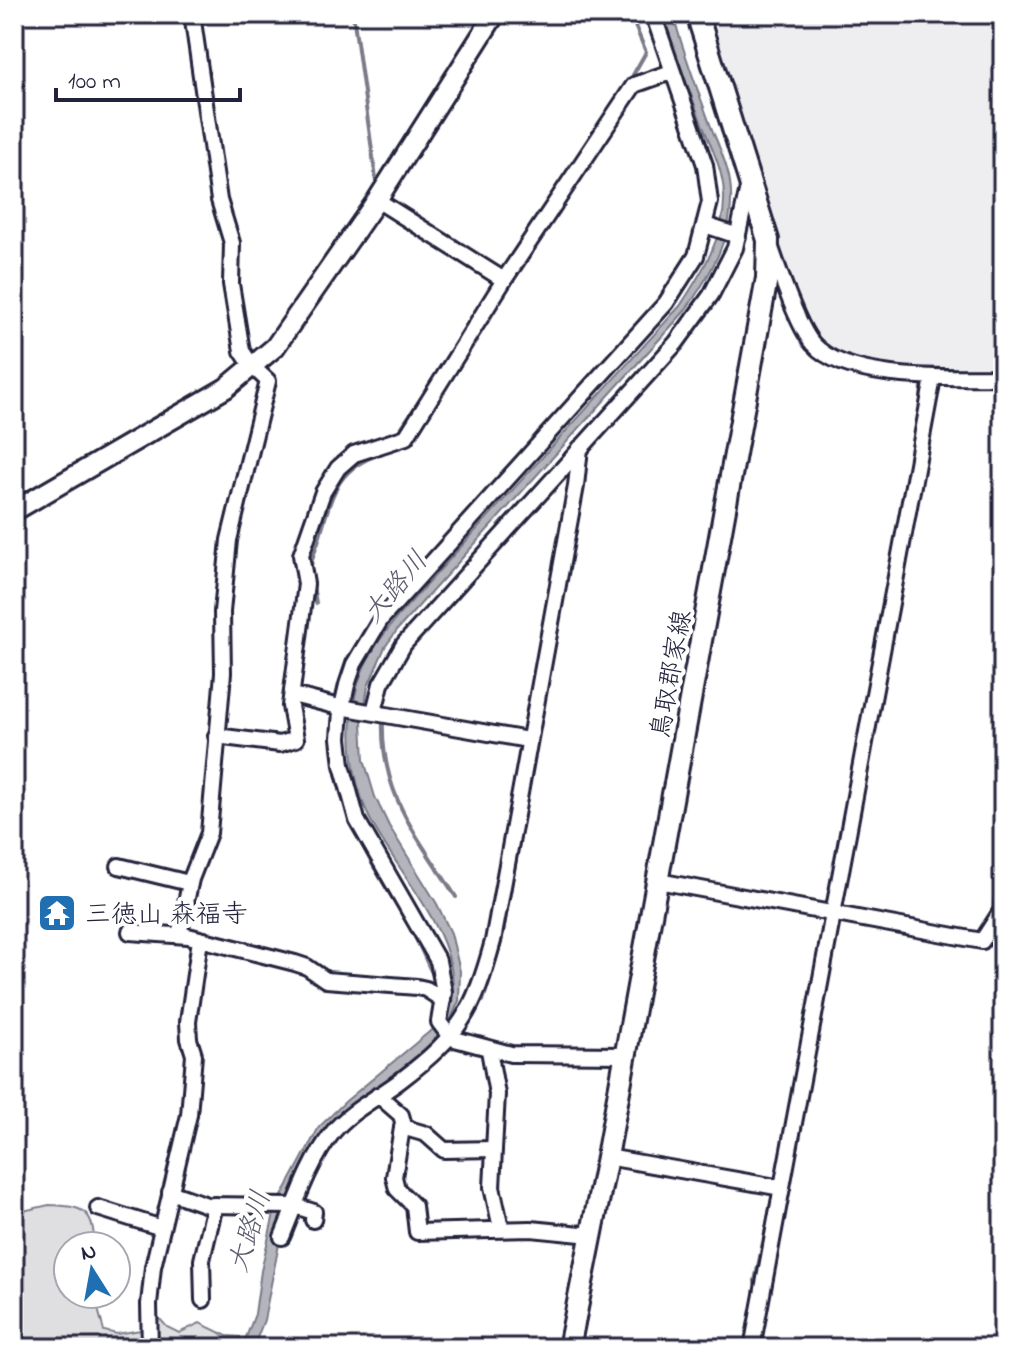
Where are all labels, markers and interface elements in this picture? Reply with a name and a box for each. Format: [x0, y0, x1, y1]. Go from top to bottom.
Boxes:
scale bar [56, 52, 240, 102]
text: 100 m [68, 65, 121, 100]
water label: 大路川 [354, 543, 439, 634]
street label: 鳥取郡家線 [643, 607, 703, 742]
temple icon: 三徳山 森福寺 [36, 892, 78, 934]
place label: 三徳山 森福寺 [85, 897, 248, 935]
water label: 大路川 [219, 1186, 283, 1278]
north arrow [52, 1230, 132, 1310]
text: N [78, 1236, 99, 1270]

